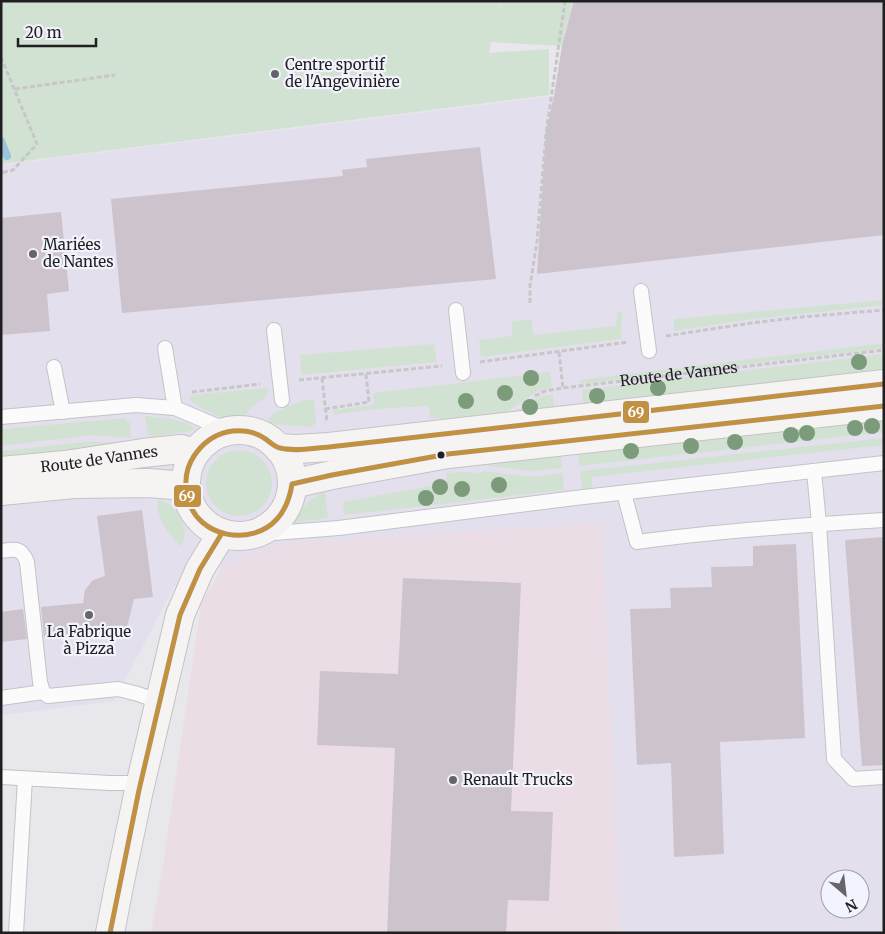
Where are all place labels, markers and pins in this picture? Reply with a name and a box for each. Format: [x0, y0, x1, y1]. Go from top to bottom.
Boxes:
place label: Centre sportif de l'Angevinière [285, 55, 400, 91]
marker: Centre sportif de l'Angevinière [269, 68, 281, 80]
place label: Mariées de Nantes [43, 235, 114, 271]
marker: Mariées de Nantes [27, 248, 39, 260]
unlabelled marker [436, 450, 446, 460]
marker: La Fabrique à Pizza [83, 609, 95, 621]
place label: La Fabrique à Pizza [47, 622, 131, 658]
place label: Renault Trucks [463, 770, 573, 789]
marker: Renault Trucks [447, 774, 459, 786]

